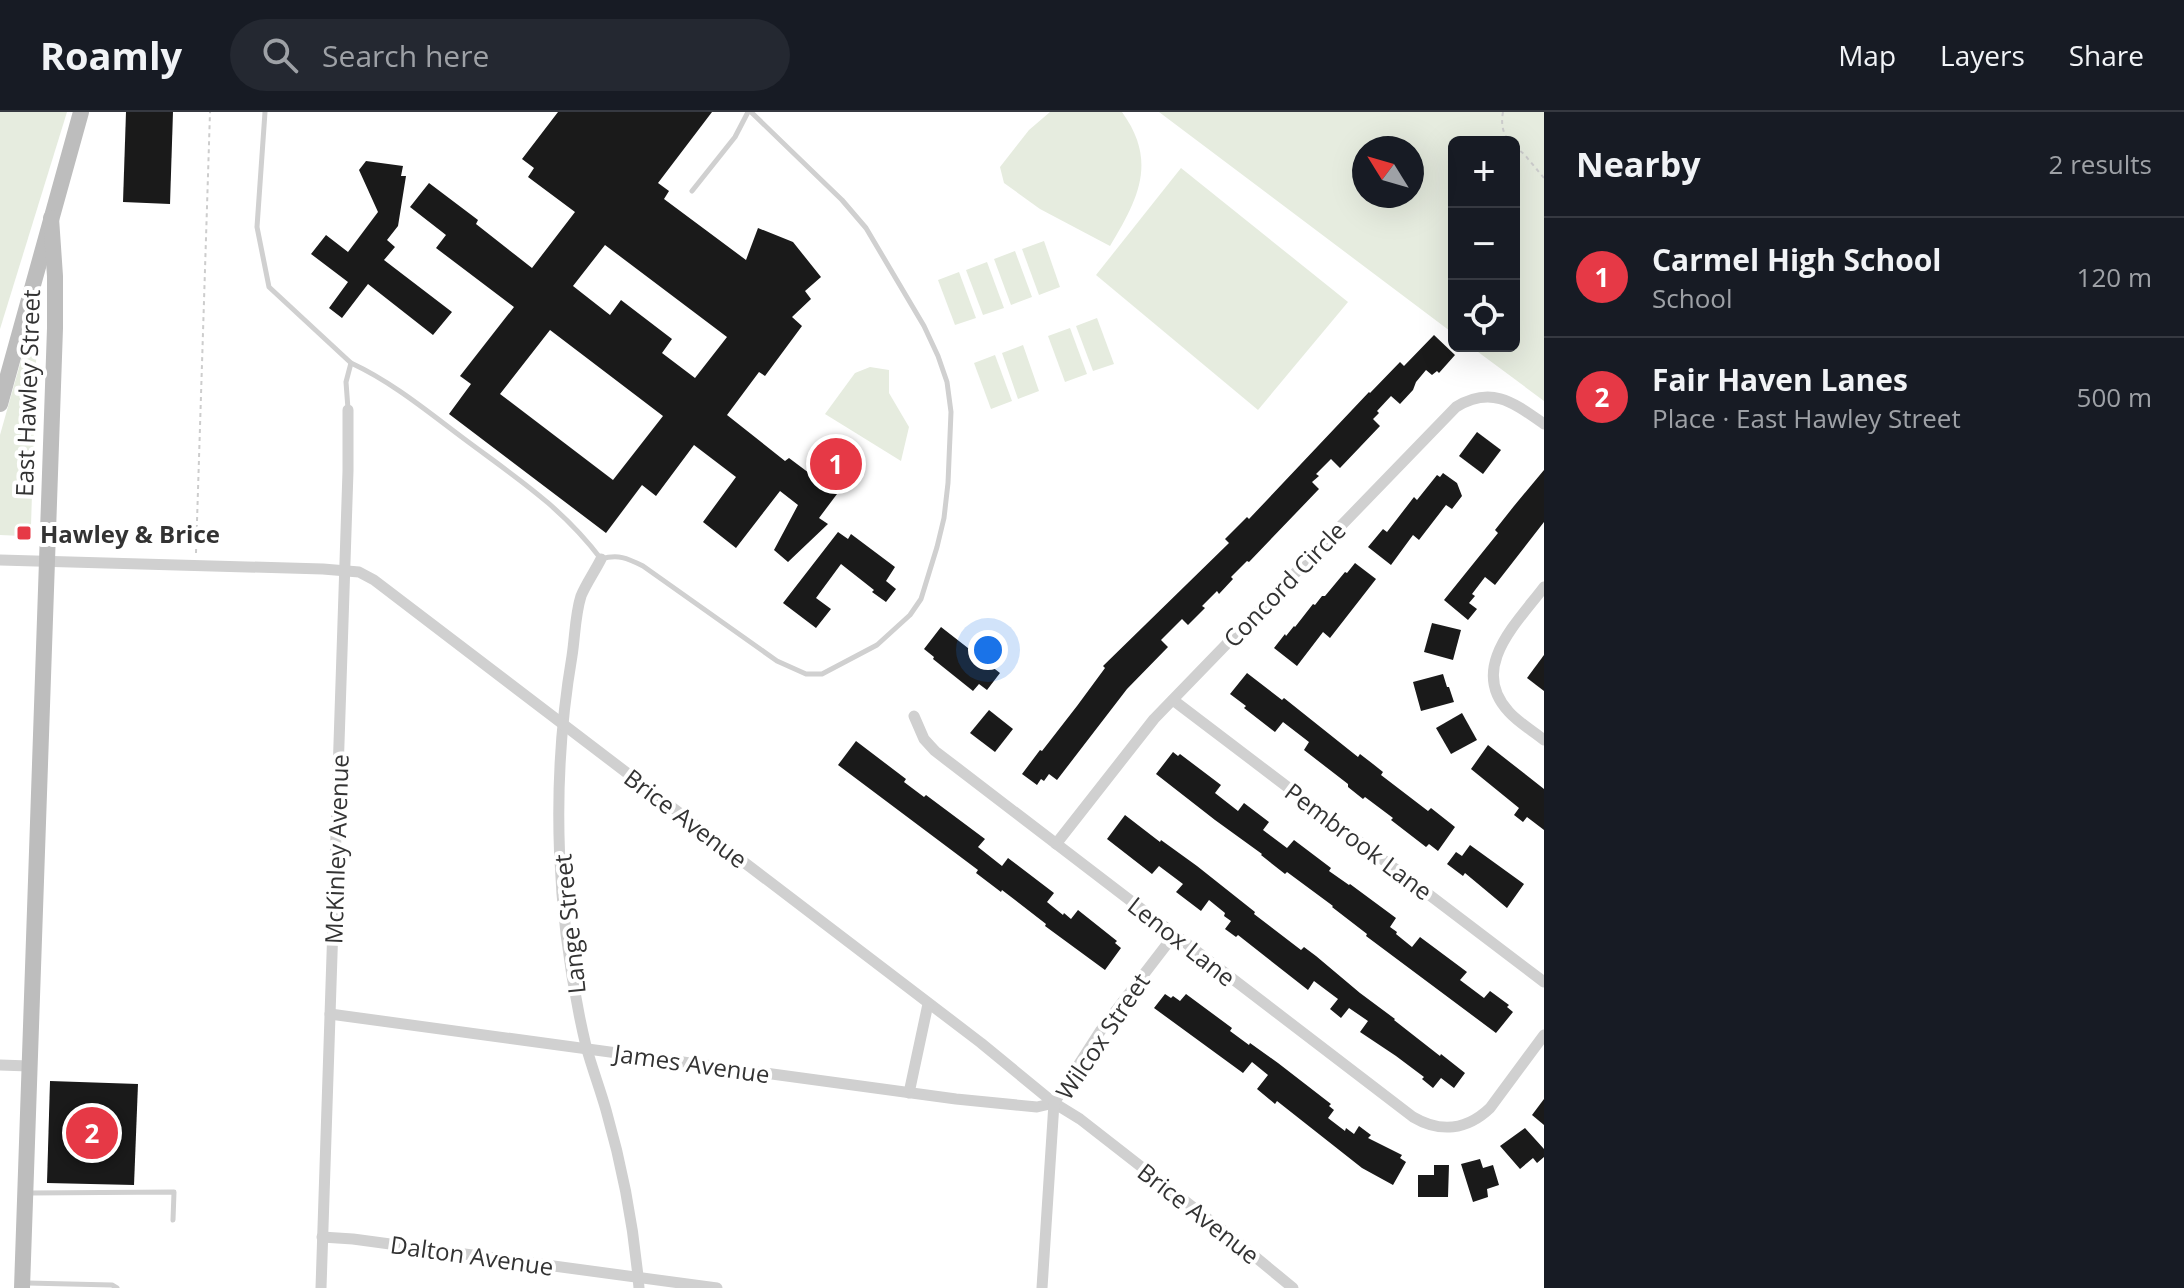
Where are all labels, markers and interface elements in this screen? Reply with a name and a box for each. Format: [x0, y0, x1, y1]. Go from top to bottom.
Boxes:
search box [230, 19, 790, 91]
text: Roamly [40, 29, 182, 81]
icon: search [258, 33, 302, 77]
text: Search here [322, 35, 489, 76]
text: Map [1838, 36, 1896, 74]
text: Layers [1940, 36, 2025, 74]
text: Share [2069, 36, 2144, 74]
north arrow [1352, 136, 1424, 208]
map controls [1448, 136, 1520, 352]
button: + [1448, 136, 1520, 208]
text: Nearby [1576, 141, 1701, 187]
text: 2 results [2049, 146, 2152, 182]
button: − [1448, 208, 1520, 280]
text: Carmel High School [1652, 239, 1942, 280]
text: 1 [1595, 259, 1609, 295]
text: 120 m [2077, 259, 2152, 295]
button: locate [1448, 280, 1520, 352]
text: School [1652, 280, 1733, 316]
street label: East Hawley Street [7, 289, 47, 497]
text: Fair Haven Lanes [1652, 359, 1908, 400]
text: 2 [1595, 379, 1609, 415]
text: 500 m [2077, 379, 2152, 415]
text: Place · East Hawley Street [1652, 400, 1961, 436]
pin: 1 [810, 434, 862, 494]
street label: Concord Circle [1216, 514, 1352, 654]
place label: Hawley & Brice [40, 517, 220, 550]
marker: Hawley & Brice [15, 524, 33, 542]
your location [968, 630, 1008, 670]
street label: McKinley Avenue [316, 754, 356, 944]
street label: Brice Avenue [618, 761, 754, 875]
street label: Pembrook Lane [1279, 775, 1439, 907]
street label: Lange Street [545, 852, 593, 996]
street label: Lenox Lane [1121, 889, 1243, 993]
street label: Wilcox Street [1047, 966, 1157, 1106]
street label: James Avenue [610, 1035, 772, 1090]
pin: 2 [66, 1103, 118, 1163]
street label: Brice Avenue [1131, 1155, 1267, 1271]
street label: Dalton Avenue [388, 1227, 556, 1283]

